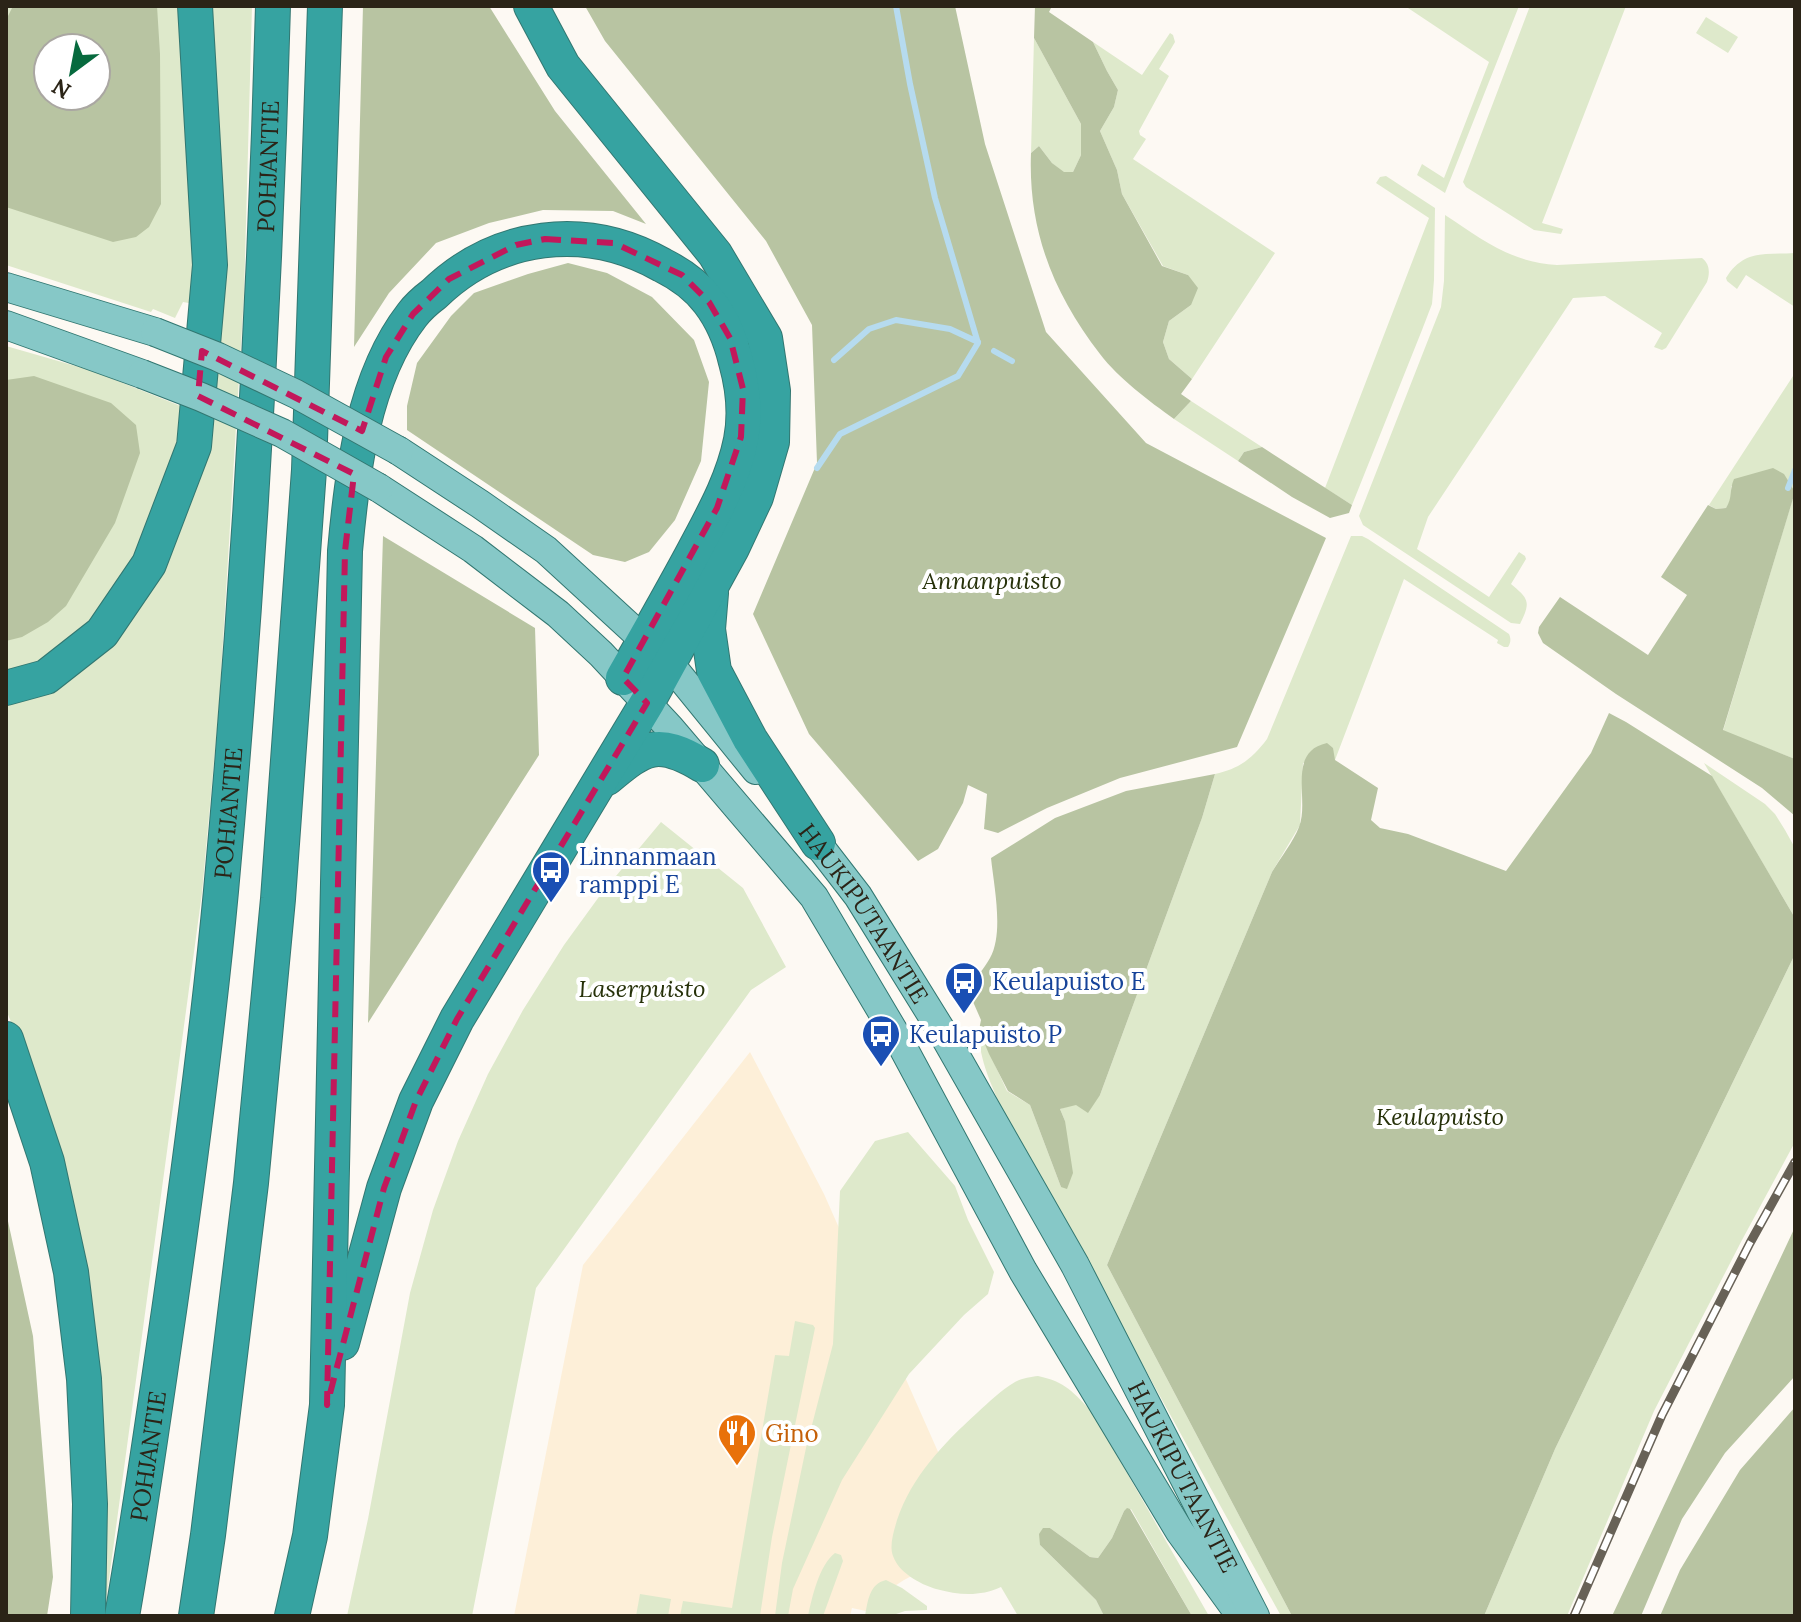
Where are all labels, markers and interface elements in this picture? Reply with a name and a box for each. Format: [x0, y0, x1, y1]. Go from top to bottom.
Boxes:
north arrow [32, 32, 112, 112]
text: N [47, 73, 76, 105]
street label: POHJANTIE [250, 100, 286, 233]
park label: Annanpuisto [921, 565, 1062, 596]
street label: POHJANTIE [207, 746, 249, 880]
street label: HAUKIPUTAANTIE [792, 817, 936, 1009]
place label: Linnanmaan ramppi E [579, 841, 717, 900]
bus stop icon: Linnanmaan ramppi E [530, 849, 572, 904]
bus stop icon: Keulapuisto E [943, 960, 985, 1015]
place label: Keulapuisto E [992, 966, 1145, 997]
park label: Laserpuisto [579, 973, 705, 1004]
bus stop icon: Keulapuisto P [860, 1013, 902, 1068]
place label: Keulapuisto P [909, 1019, 1062, 1050]
park label: Keulapuisto [1376, 1101, 1504, 1132]
street label: HAUKIPUTAANTIE [1121, 1375, 1245, 1577]
street label: POHJANTIE [122, 1389, 173, 1524]
restaurant icon: Gino [716, 1412, 758, 1467]
place label: Gino [765, 1418, 819, 1449]

